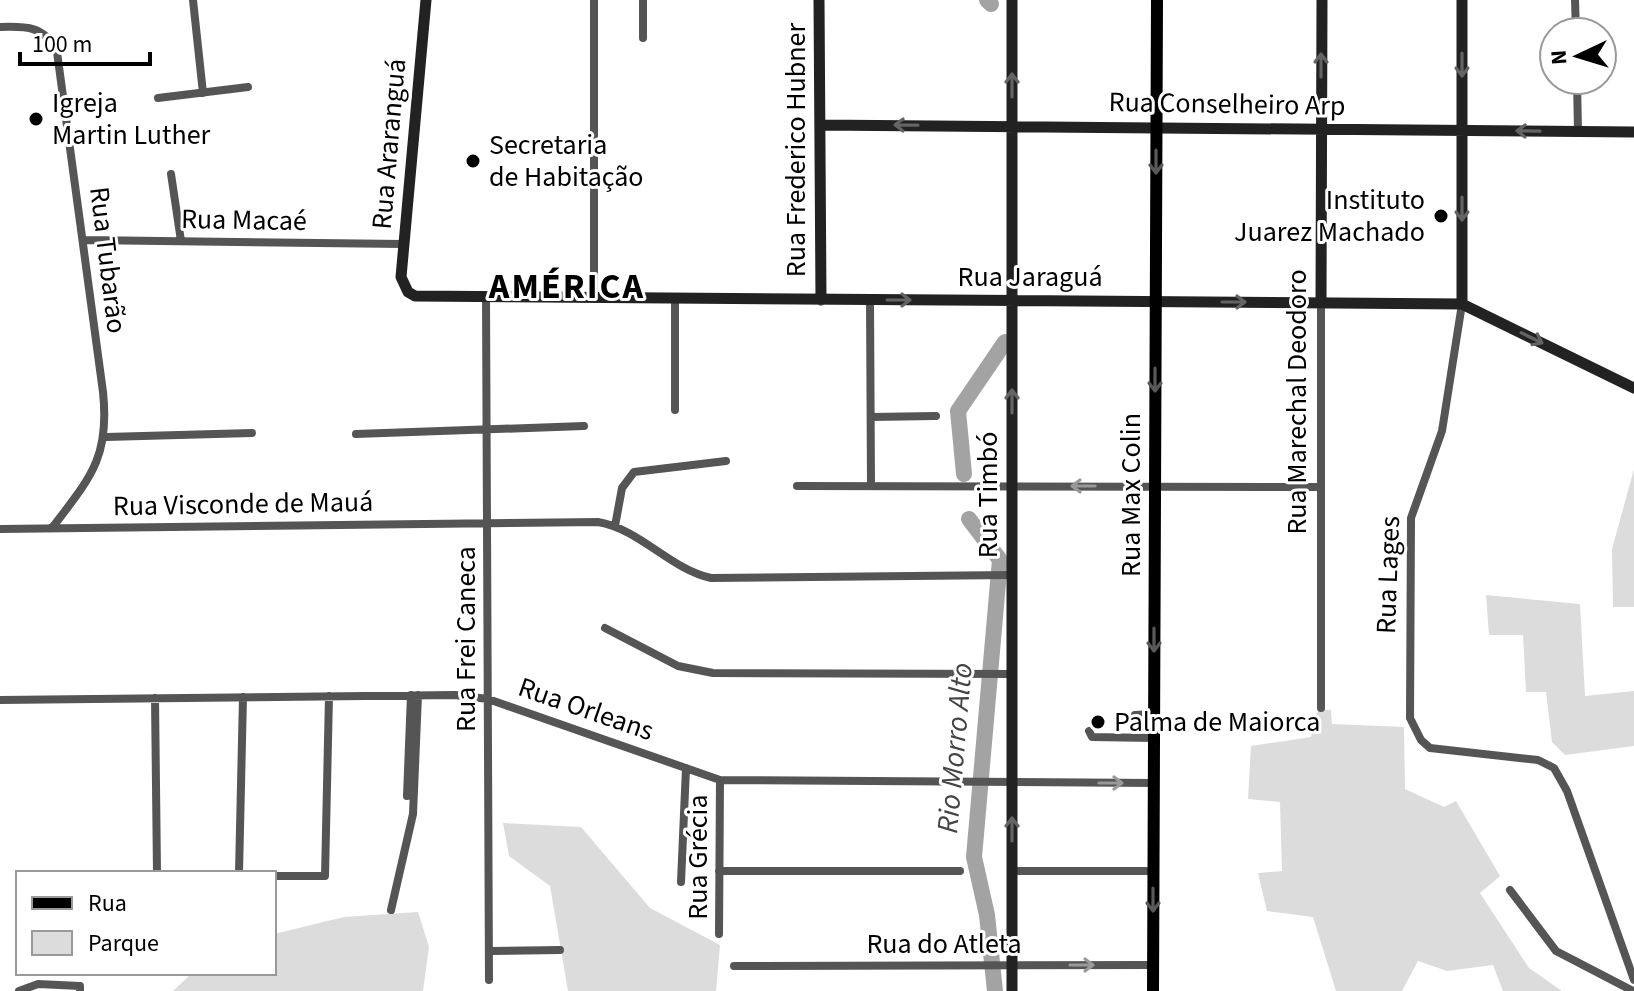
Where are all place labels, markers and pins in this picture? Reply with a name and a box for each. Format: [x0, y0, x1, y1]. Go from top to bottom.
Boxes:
place label: Igreja Martin Luther [52, 83, 211, 155]
marker: Igreja Martin Luther [27, 110, 45, 128]
place label: Secretaria de Habitação [489, 125, 644, 197]
marker: Secretaria de Habitação [464, 152, 482, 170]
place label: Instituto Juarez Machado [1234, 180, 1425, 252]
marker: Instituto Juarez Machado [1432, 207, 1450, 225]
place label: Palma de Maiorca [1114, 702, 1320, 742]
marker: Palma de Maiorca [1089, 713, 1107, 731]

